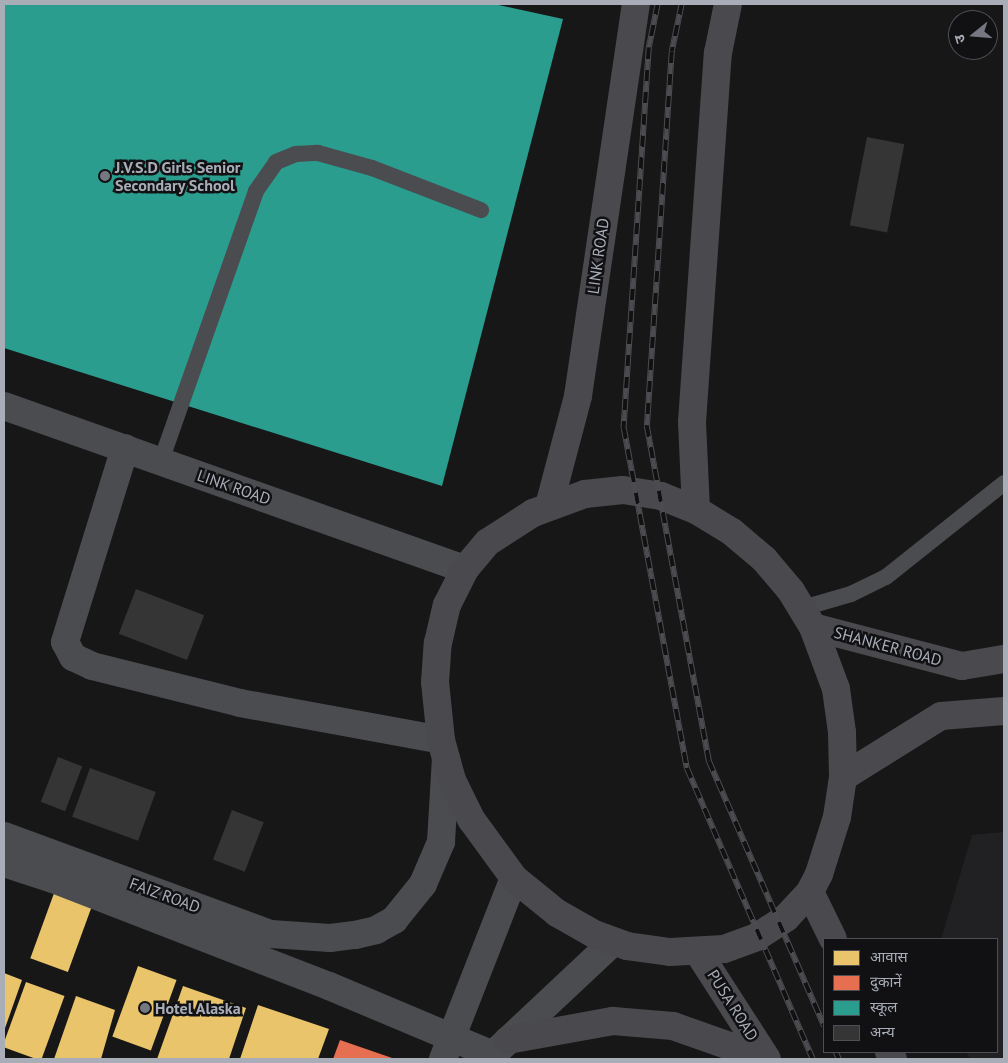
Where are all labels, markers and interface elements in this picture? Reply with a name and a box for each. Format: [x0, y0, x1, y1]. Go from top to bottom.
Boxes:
north arrow [948, 10, 998, 60]
text: उ [950, 33, 969, 46]
place label: J.V.S.D Girls Senior Secondary School [115, 157, 241, 195]
marker: J.V.S.D Girls Senior Secondary School [99, 170, 111, 182]
street label: LINK ROAD [583, 217, 613, 295]
street label: LINK ROAD [195, 465, 273, 509]
street label: SHANKER ROAD [832, 622, 944, 670]
street label: FAIZ ROAD [127, 873, 203, 917]
legend [823, 938, 998, 1053]
text: आवास [870, 947, 908, 966]
street label: PUSA ROAD [703, 966, 763, 1044]
text: दुकानें [870, 972, 902, 991]
text: स्कूल [870, 997, 898, 1016]
place label: Hotel Alaska [155, 998, 241, 1018]
marker: Hotel Alaska [139, 1002, 151, 1014]
text: अन्य [870, 1022, 895, 1041]

